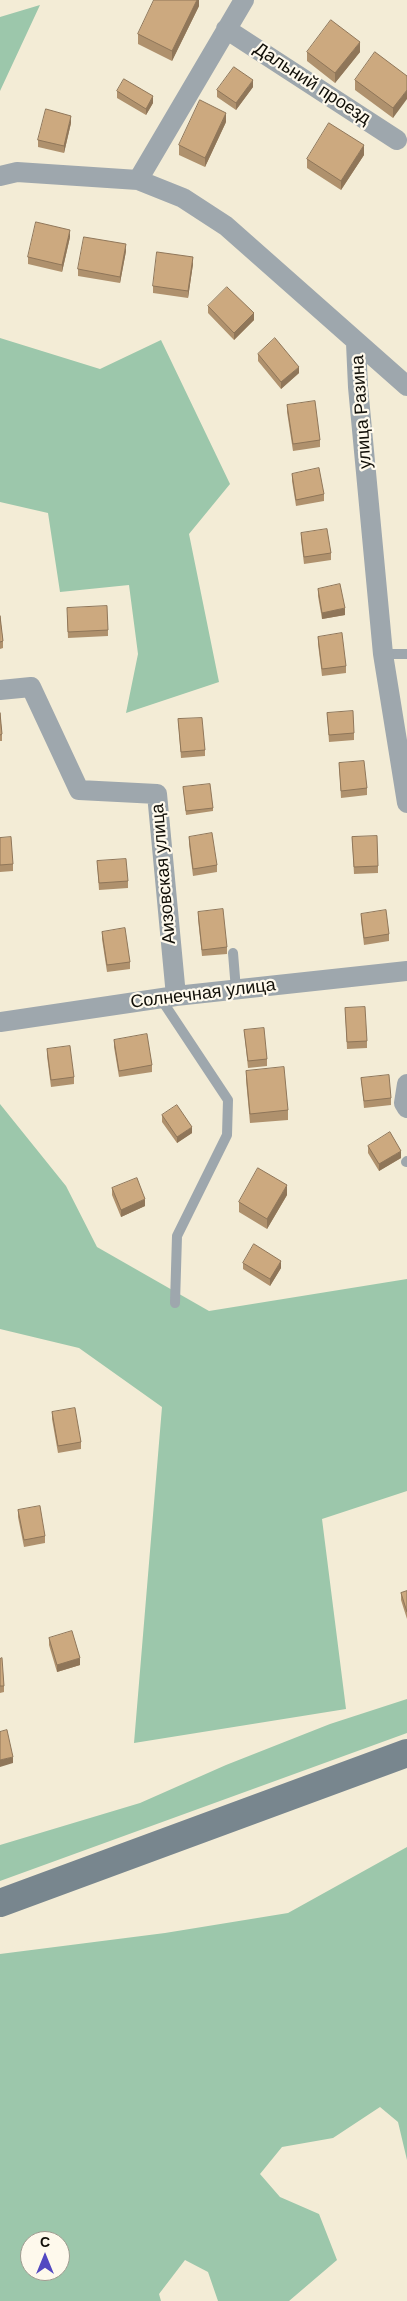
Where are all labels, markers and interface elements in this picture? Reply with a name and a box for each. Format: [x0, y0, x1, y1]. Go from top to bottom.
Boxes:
street label: Дальний проезд [250, 38, 374, 130]
street label: улица Разина [347, 354, 377, 470]
street label: Аизовская улица [147, 803, 181, 945]
street label: Солнечная улица [129, 974, 277, 1014]
north arrow [20, 2231, 70, 2281]
text: С [40, 2234, 50, 2250]

